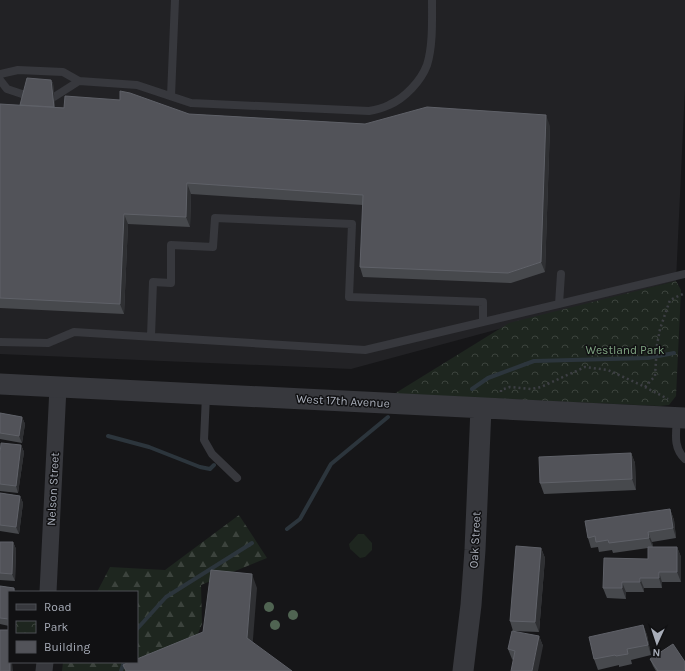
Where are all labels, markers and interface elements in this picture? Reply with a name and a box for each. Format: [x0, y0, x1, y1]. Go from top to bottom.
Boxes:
park label: Westland Park [586, 343, 665, 357]
street label: West 17th Avenue [296, 392, 390, 410]
street label: Nelson Street [44, 451, 62, 526]
street label: Oak Street [467, 511, 484, 569]
legend [8, 591, 138, 663]
text: Road [44, 600, 72, 614]
text: Park [44, 620, 69, 634]
north arrow [637, 623, 677, 663]
text: Building [44, 640, 91, 654]
text: N [652, 646, 661, 659]

